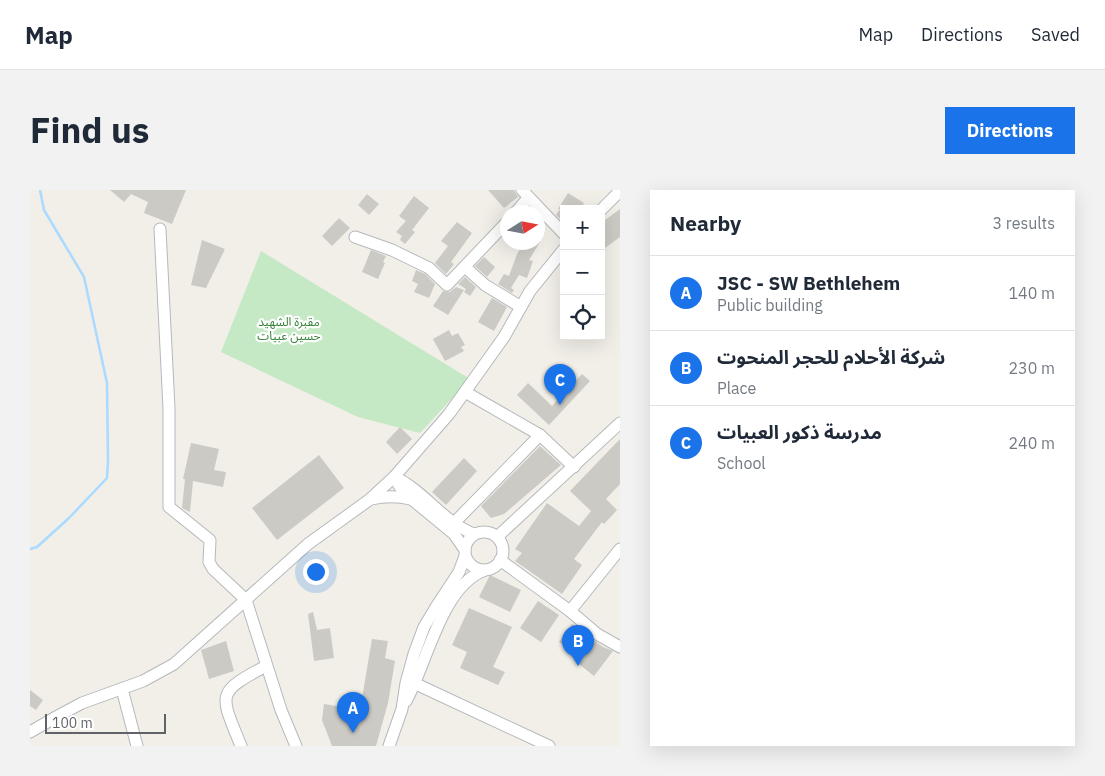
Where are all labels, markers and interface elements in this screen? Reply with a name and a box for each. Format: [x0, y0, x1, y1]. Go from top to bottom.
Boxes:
text: Map [25, 19, 73, 51]
text: Map [858, 23, 893, 46]
text: Directions [921, 23, 1003, 46]
text: Saved [1031, 23, 1080, 46]
text: Find us [30, 107, 149, 153]
button: Directions [945, 107, 1075, 154]
north arrow [500, 205, 545, 250]
map controls [560, 205, 605, 340]
button: + [560, 205, 605, 250]
text: Nearby [670, 209, 741, 237]
text: 3 results [992, 213, 1055, 233]
button: − [560, 250, 605, 295]
text: JSC - SW Bethlehem [717, 271, 900, 295]
text: A [681, 283, 691, 303]
text: 140 m [1008, 283, 1055, 303]
button: locate [560, 295, 605, 340]
text: Public building [717, 295, 823, 315]
park label: مقبرة الشهيد حسين عبيات [257, 314, 321, 343]
text: شركة الأحلام للحجر المنحوت [717, 345, 945, 369]
text: B [681, 358, 691, 378]
text: 230 m [1008, 358, 1055, 378]
pin: C [544, 364, 576, 405]
text: Place [717, 378, 756, 398]
text: مدرسة ذكور العبيات [717, 420, 882, 444]
text: C [681, 433, 691, 453]
text: 240 m [1008, 433, 1055, 453]
text: School [717, 453, 766, 473]
your location [303, 559, 329, 585]
pin: B [562, 625, 594, 666]
pin: A [337, 692, 369, 733]
scale bar [45, 711, 166, 734]
text: 100 m [52, 714, 93, 732]

